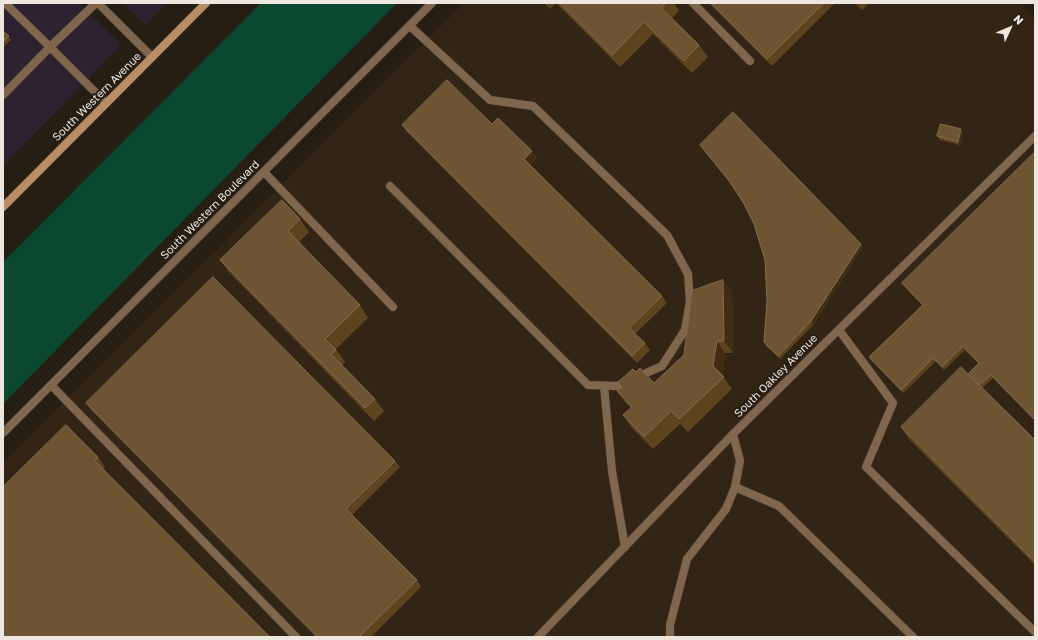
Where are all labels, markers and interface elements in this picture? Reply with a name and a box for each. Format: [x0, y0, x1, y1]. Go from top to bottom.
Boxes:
north arrow [990, 8, 1030, 48]
text: N [1011, 12, 1027, 27]
street label: South Western Avenue [50, 50, 144, 144]
street label: South Western Boulevard [158, 158, 262, 262]
street label: South Oakley Avenue [732, 332, 820, 420]

